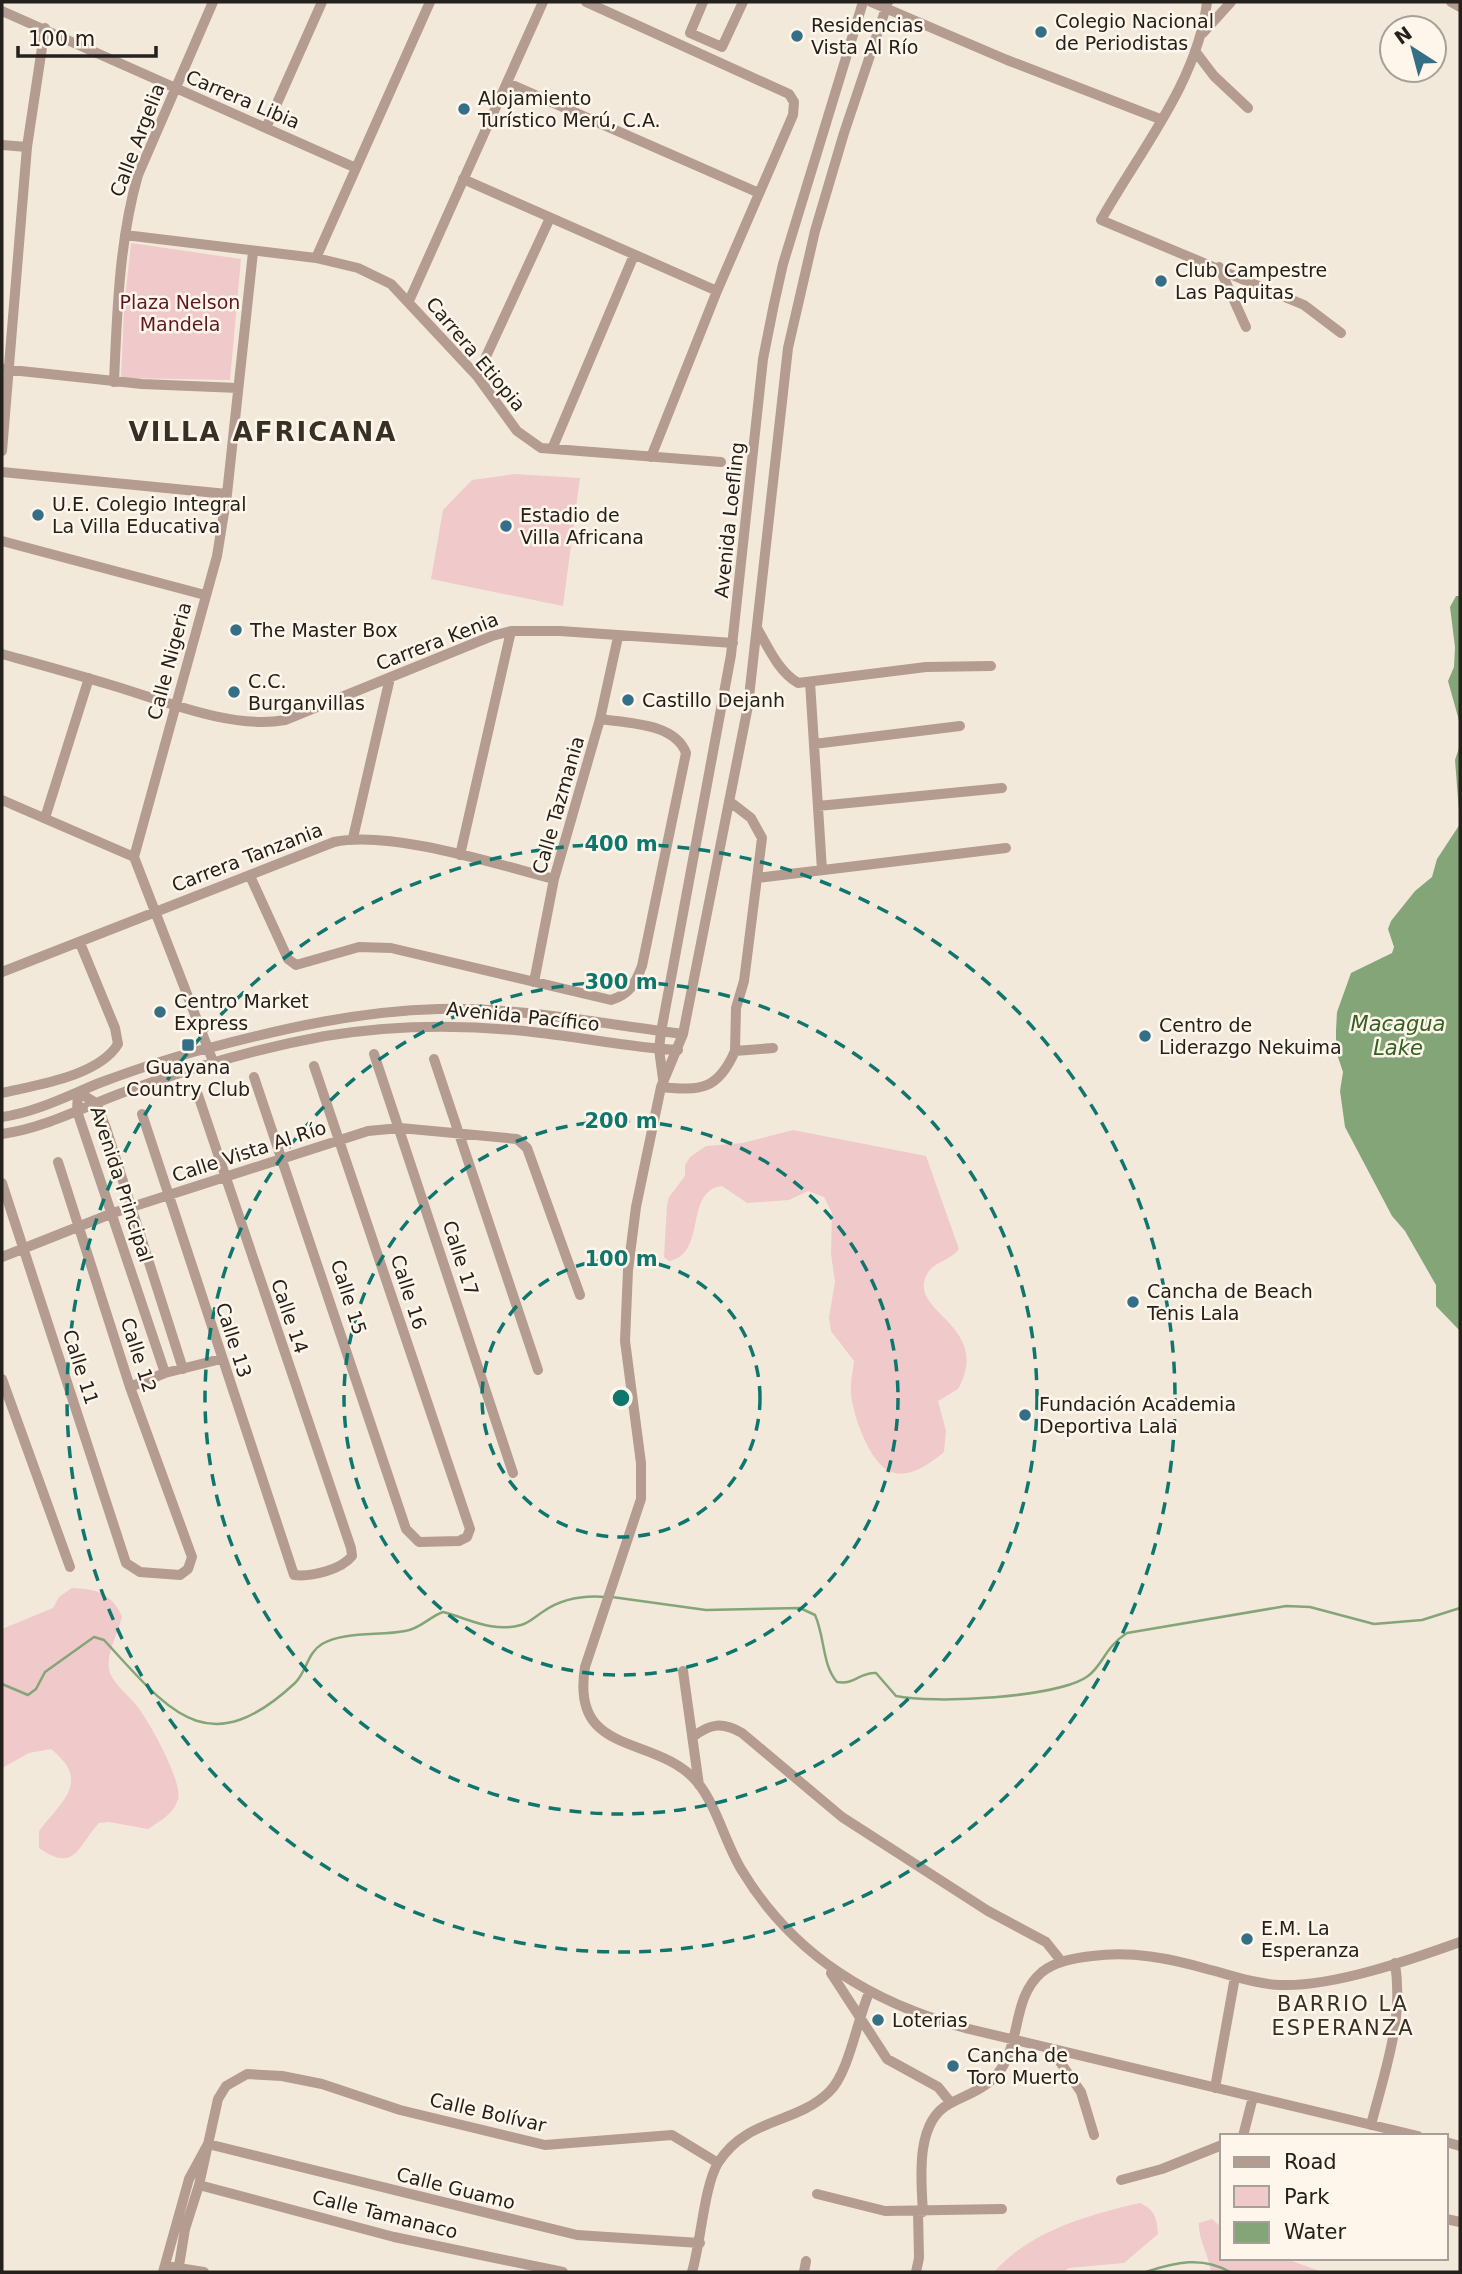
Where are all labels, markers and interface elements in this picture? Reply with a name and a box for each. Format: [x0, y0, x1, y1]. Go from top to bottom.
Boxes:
place label: Colegio Nacional de Periodistas [1055, 10, 1214, 54]
scale bar [18, 14, 156, 58]
place label: Residencias Vista Al Río [811, 14, 923, 58]
north arrow [1378, 14, 1448, 84]
text: N [1390, 22, 1416, 49]
marker: Colegio Nacional de Periodistas [1033, 24, 1049, 40]
text: 100 m [28, 27, 95, 51]
marker: Residencias Vista Al Río [789, 28, 805, 44]
street label: Carrera Libia [183, 65, 303, 133]
street label: Calle Argelia [105, 80, 169, 200]
place label: Alojamiento Turístico Merú, C.A. [477, 87, 661, 131]
marker: Alojamiento Turístico Merú, C.A. [456, 101, 472, 117]
place label: Club Campestre Las Paquitas [1175, 259, 1327, 303]
marker: Club Campestre Las Paquitas [1153, 273, 1169, 289]
park label: Plaza Nelson Mandela [120, 291, 240, 335]
street label: Carrera Etiopia [422, 292, 530, 416]
district label: VILLA AFRICANA [129, 417, 397, 447]
street label: Avenida Loefling [710, 441, 748, 599]
place label: U.E. Colegio Integral La Villa Educativa [52, 493, 246, 537]
place label: Estadio de Villa Africana [520, 504, 644, 548]
marker: U.E. Colegio Integral La Villa Educativa [30, 507, 46, 523]
marker: Estadio de Villa Africana [498, 518, 514, 534]
street label: Calle Nigeria [143, 600, 195, 722]
street label: Carrera Kenia [373, 608, 501, 674]
place label: The Master Box [249, 619, 398, 641]
marker: The Master Box [228, 622, 244, 638]
place label: C.C. Burganvillas [248, 670, 365, 714]
marker: C.C. Burganvillas [226, 684, 242, 700]
place label: Castillo Dejanh [642, 689, 785, 711]
marker: Castillo Dejanh [620, 692, 636, 708]
street label: Calle Tazmania [528, 734, 588, 876]
street label: Carrera Tanzania [169, 818, 325, 896]
text: 400 m [584, 832, 658, 856]
text: 300 m [584, 970, 658, 994]
place label: Centro Market Express [174, 990, 309, 1034]
street label: Avenida Pacífico [445, 997, 601, 1035]
marker: Centro Market Express [152, 1004, 168, 1020]
water label: Macagua Lake [1351, 1012, 1445, 1060]
place label: Centro de Liderazgo Nekuima [1159, 1014, 1342, 1058]
marker: Centro de Liderazgo Nekuima [1137, 1028, 1153, 1044]
marker: Guayana Country Club [180, 1037, 196, 1053]
place label: Guayana Country Club [126, 1056, 250, 1100]
street label: Avenida Principal [86, 1103, 158, 1265]
text: 200 m [584, 1109, 658, 1133]
street label: Calle Vista Al Río [169, 1116, 329, 1186]
street label: Calle 17 [439, 1218, 483, 1298]
text: 100 m [584, 1247, 658, 1271]
street label: Calle 16 [387, 1252, 431, 1332]
street label: Calle 15 [327, 1257, 371, 1337]
street label: Calle 14 [267, 1276, 313, 1356]
place label: Cancha de Beach Tenis Lala [1146, 1280, 1313, 1324]
marker: Cancha de Beach Tenis Lala [1125, 1294, 1141, 1310]
street label: Calle 13 [212, 1300, 256, 1380]
street label: Calle 12 [117, 1315, 161, 1395]
street label: Calle 11 [59, 1327, 103, 1407]
centre of rings [609, 1386, 633, 1410]
place label: Fundación Academia Deportiva Lala [1039, 1393, 1236, 1437]
marker: Fundación Academia Deportiva Lala [1017, 1407, 1033, 1423]
place label: E.M. La Esperanza [1261, 1917, 1360, 1961]
marker: E.M. La Esperanza [1239, 1931, 1255, 1947]
district label: BARRIO LA ESPERANZA [1271, 1992, 1415, 2040]
place label: Loterias [892, 2009, 968, 2031]
marker: Loterias [870, 2012, 886, 2028]
place label: Cancha de Toro Muerto [966, 2044, 1079, 2088]
marker: Cancha de Toro Muerto [945, 2058, 961, 2074]
street label: Calle Bolívar [427, 2088, 549, 2136]
legend [1220, 2134, 1448, 2260]
text: Road [1284, 2150, 1337, 2174]
street label: Calle Guamo [394, 2163, 518, 2213]
street label: Calle Tamanaco [310, 2185, 460, 2243]
text: Park [1284, 2185, 1330, 2209]
text: Water [1284, 2220, 1346, 2244]

